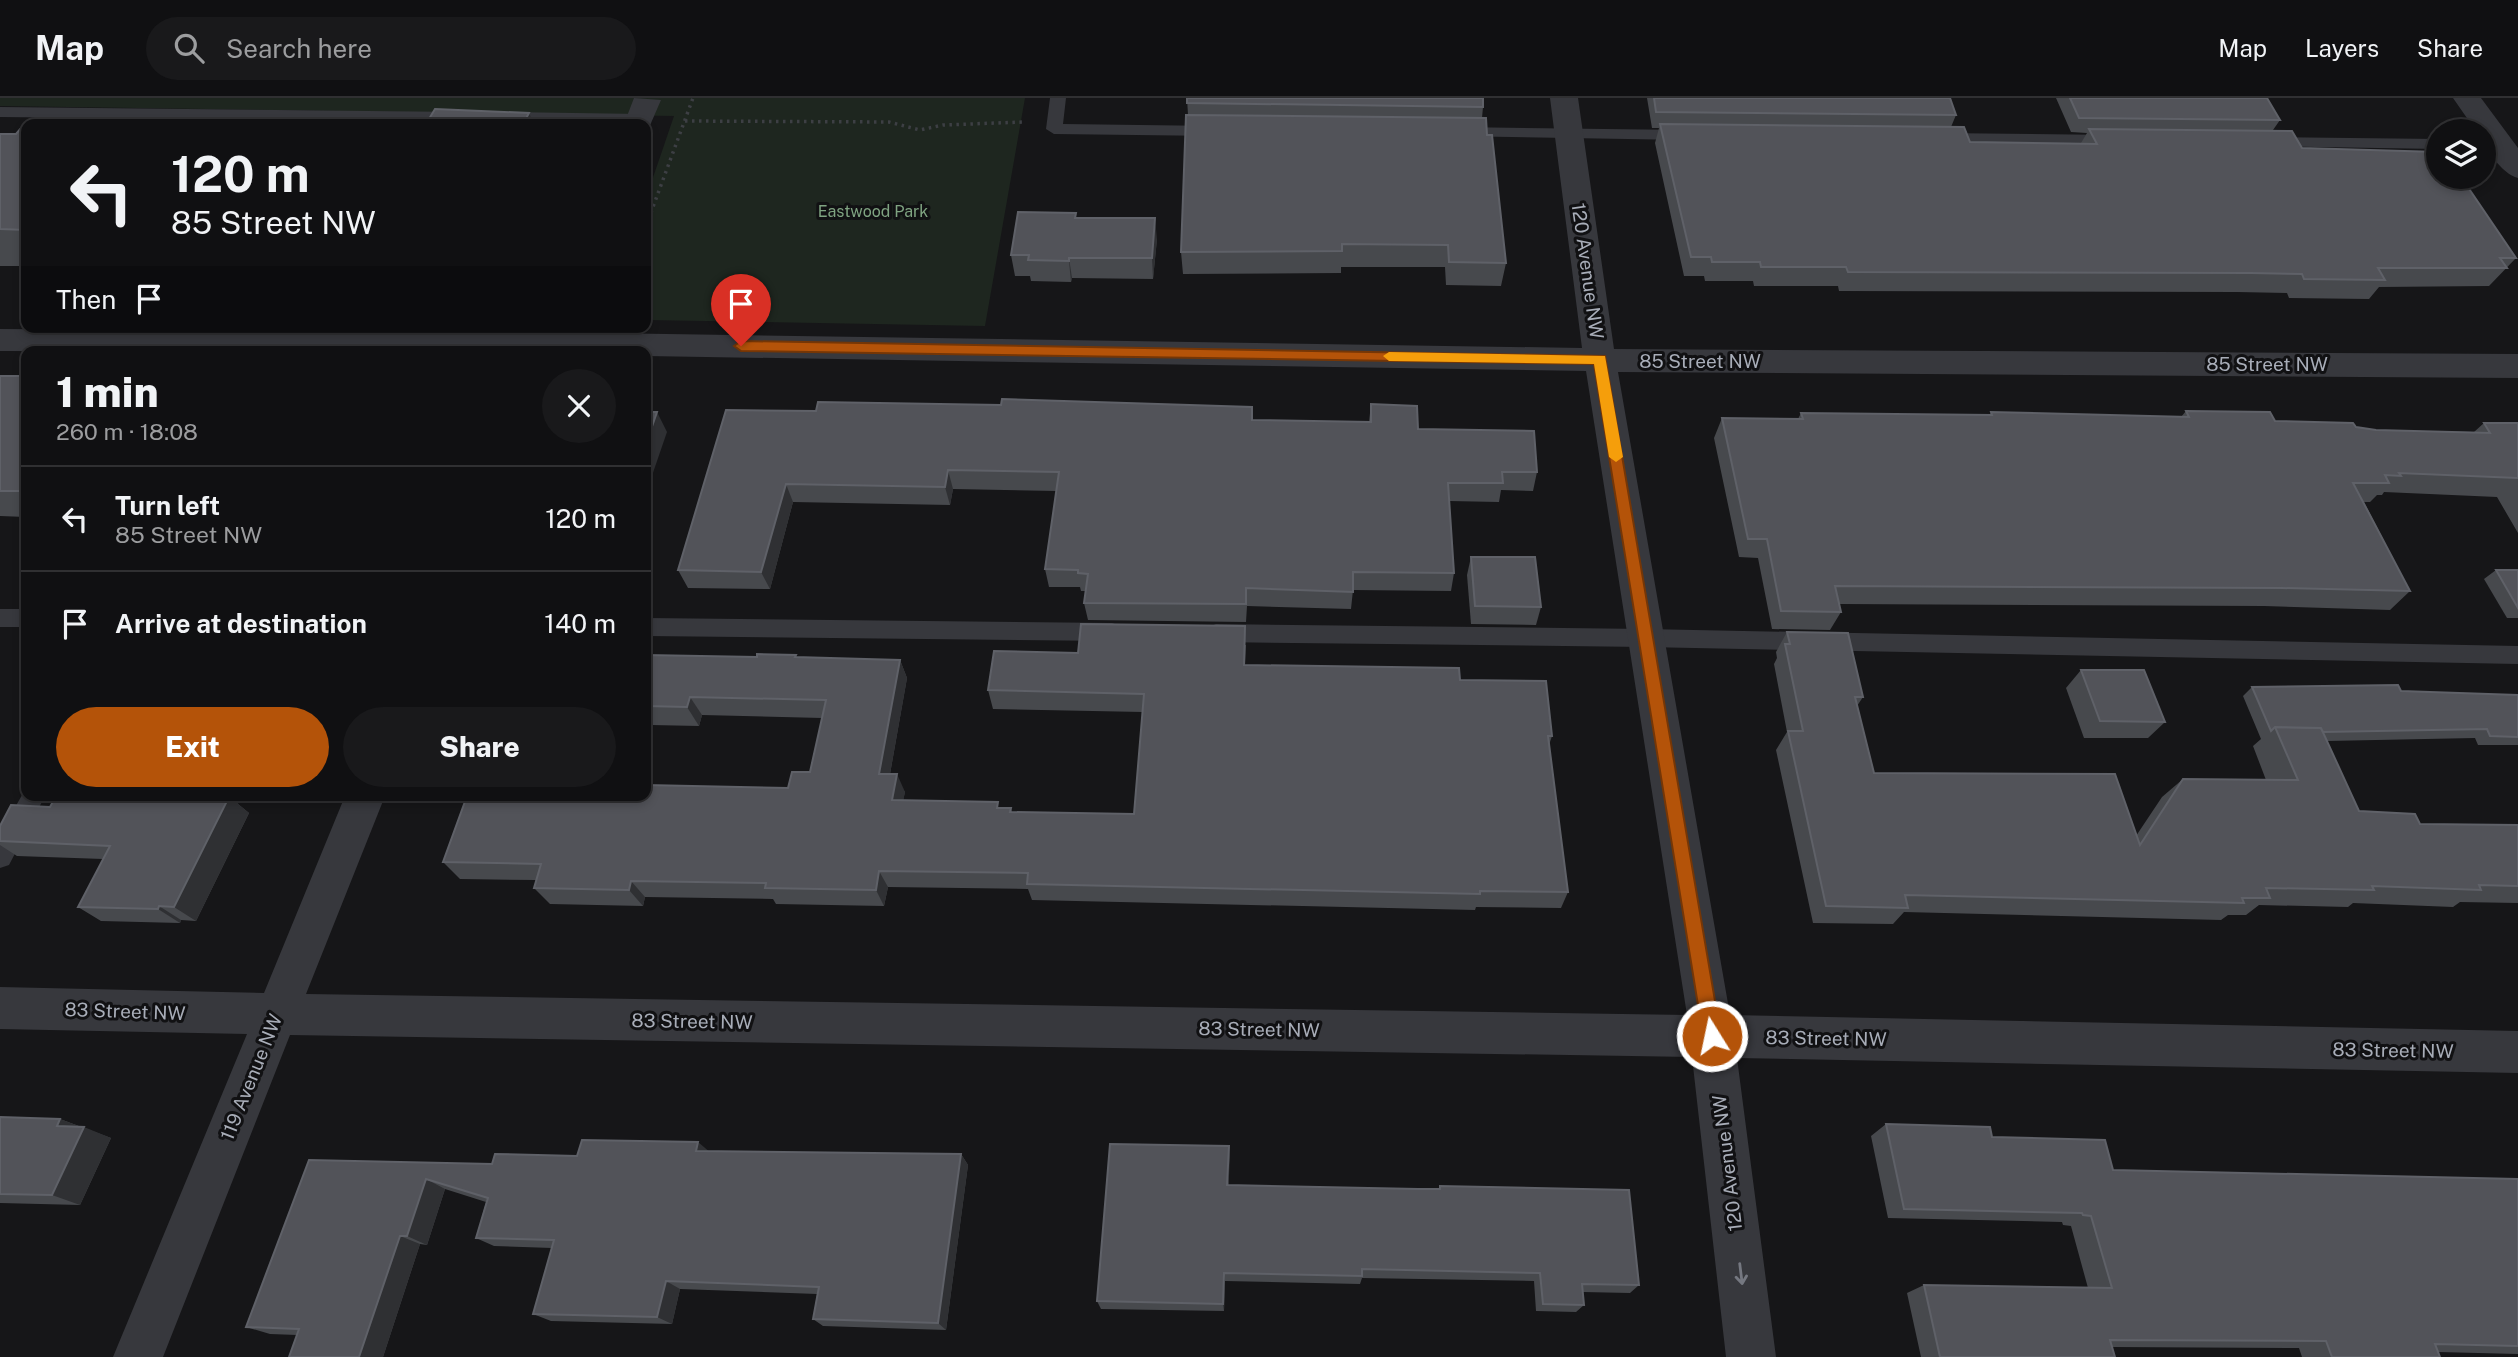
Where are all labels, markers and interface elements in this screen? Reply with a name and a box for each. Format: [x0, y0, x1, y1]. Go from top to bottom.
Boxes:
search box [146, 17, 636, 80]
text: Map [35, 29, 104, 67]
icon: search [170, 29, 208, 67]
text: Search here [226, 33, 372, 64]
text: Map [2218, 34, 2267, 62]
text: Layers [2305, 34, 2379, 62]
text: Share [2417, 34, 2483, 62]
map controls [2426, 119, 2496, 189]
button: layers [2426, 119, 2496, 189]
text: 120 m [171, 145, 310, 203]
icon: left [56, 147, 147, 238]
street label: 120 Avenue NW [1568, 201, 1608, 341]
park label: Eastwood Park [818, 202, 928, 221]
text: 85 Street NW [171, 204, 376, 241]
pin [711, 274, 771, 346]
icon: arrive [130, 280, 168, 318]
text: Then [56, 284, 116, 315]
icon: arrive [722, 285, 760, 323]
street label: 85 Street NW [1639, 350, 1761, 372]
street label: 85 Street NW [2206, 353, 2328, 375]
text: 1 min [56, 367, 159, 416]
button: close [542, 369, 616, 443]
text: 260 m · 18:08 [56, 418, 198, 445]
text: Turn left [115, 490, 220, 521]
icon: left [56, 500, 94, 538]
text: 120 m [545, 503, 616, 534]
text: 85 Street NW [115, 521, 262, 548]
icon: arrive [56, 605, 94, 643]
text: Arrive at destination [115, 608, 367, 639]
text: 140 m [544, 608, 616, 639]
button: Exit [56, 707, 329, 787]
button: Share [343, 707, 616, 787]
street label: 83 Street NW [64, 998, 186, 1024]
position arrow [1675, 999, 1749, 1073]
street label: 83 Street NW [631, 1009, 753, 1033]
street label: 119 Avenue NW [216, 1011, 286, 1143]
street label: 83 Street NW [1198, 1017, 1320, 1041]
street label: 83 Street NW [1765, 1026, 1887, 1050]
street label: 83 Street NW [2332, 1038, 2454, 1062]
street label: 120 Avenue NW [1708, 1093, 1746, 1233]
one-way arrow [1735, 1262, 1748, 1285]

